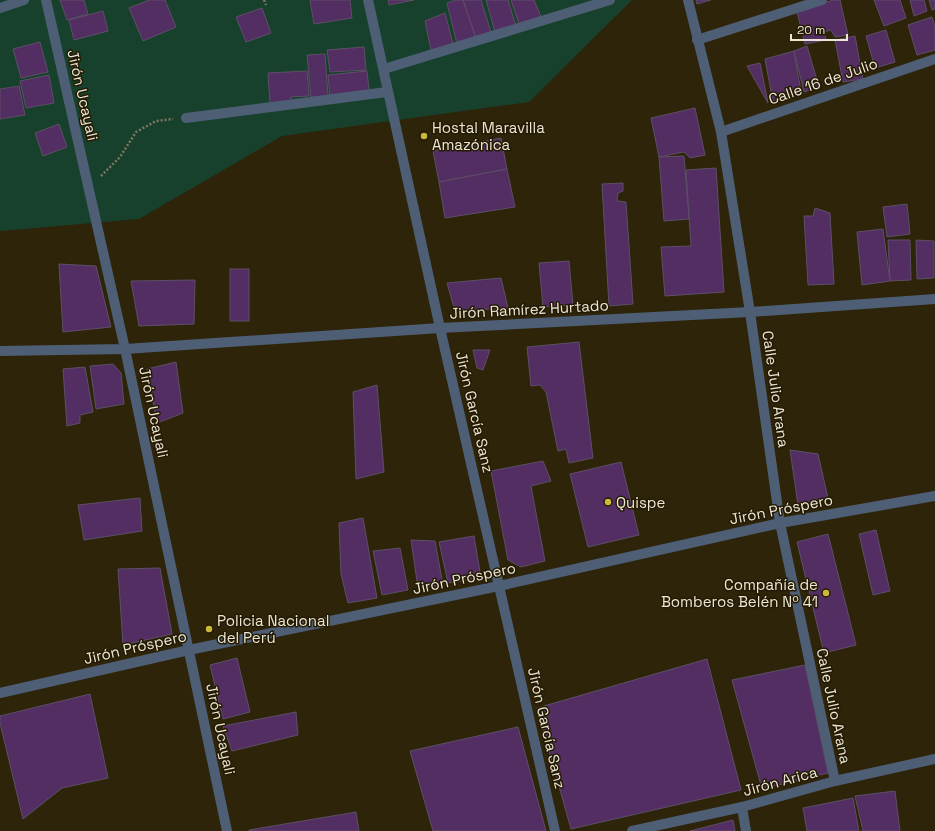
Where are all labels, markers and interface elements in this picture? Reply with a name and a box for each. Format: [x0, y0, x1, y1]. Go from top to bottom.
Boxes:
scale bar [791, 16, 847, 42]
text: 20 m [797, 22, 825, 38]
street label: Jirón Ucayali [63, 48, 103, 142]
street label: Calle 16 de Julio [766, 53, 880, 109]
place label: Hostal Maravilla Amazónica [432, 118, 545, 154]
marker: Hostal Maravilla Amazónica [419, 131, 429, 141]
street label: Jirón Ramírez Hurtado [449, 295, 609, 323]
street label: Calle Julio Arana [758, 329, 794, 449]
street label: Jirón García Sanz [452, 349, 498, 475]
street label: Jirón Ucayali [135, 365, 173, 459]
street label: Jirón Próspero [728, 490, 834, 528]
place label: Quispe [616, 493, 665, 512]
marker: Quispe [603, 497, 613, 507]
street label: Jirón Próspero [411, 558, 517, 598]
place label: Compañía de Bomberos Belén Nº 41 [661, 575, 818, 611]
marker: Compañía de Bomberos Belén Nº 41 [821, 588, 831, 598]
place label: Policia Nacional del Perú [217, 611, 329, 647]
marker: Policia Nacional del Perú [204, 624, 214, 634]
street label: Jirón Próspero [82, 626, 188, 668]
street label: Calle Julio Arana [812, 646, 856, 766]
street label: Jirón García Sanz [524, 665, 570, 791]
street label: Jirón Ucayali [202, 682, 240, 776]
street label: Jirón Arica [741, 762, 820, 800]

